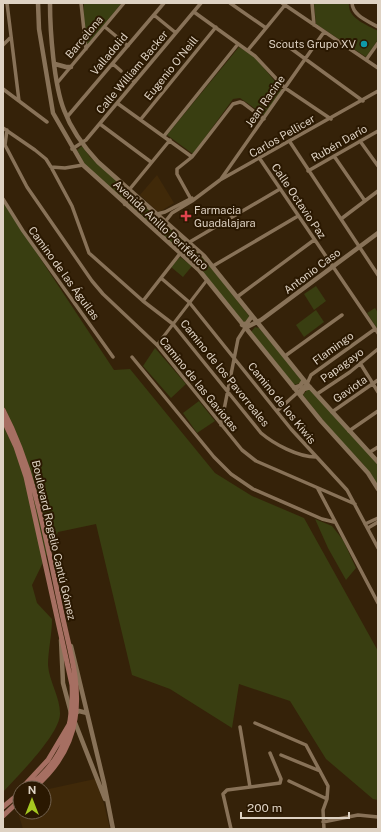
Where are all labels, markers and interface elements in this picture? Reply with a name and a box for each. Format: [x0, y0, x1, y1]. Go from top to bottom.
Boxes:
street label: Barcelona [63, 13, 105, 61]
street label: Calle William Backer [94, 28, 170, 116]
street label: Valladolid [88, 31, 130, 77]
street label: Eugenio O'Neill [142, 34, 200, 102]
place label: Scouts Grupo XV [268, 38, 357, 50]
marker: Scouts Grupo XV [359, 39, 369, 49]
street label: Jean Racine [243, 73, 287, 129]
street label: Carlos Pellicer [247, 112, 317, 160]
street label: Rubén Darío [309, 122, 369, 164]
street label: Calle Octavio Paz [269, 161, 329, 241]
street label: Avenida Anillo Periférico [111, 178, 211, 272]
place label: Farmacia Guadalajara [194, 204, 256, 229]
marker: Farmacia Guadalajara [181, 211, 191, 221]
street label: Camino de las Águilas [26, 223, 103, 322]
street label: Antonio Caso [281, 246, 343, 296]
street label: Camino de los Pavorreales [178, 317, 272, 429]
street label: Flamingo [310, 329, 356, 367]
street label: Camino de las Gaviotas [157, 334, 241, 434]
street label: Papagayo [318, 345, 366, 385]
street label: Camino de los Kiwis [246, 360, 319, 446]
street label: Gaviota [331, 373, 369, 405]
street label: Boulevard Rogelio Cantú Gómez [30, 459, 78, 621]
north arrow [12, 780, 52, 820]
text: N [28, 784, 36, 796]
scale bar [241, 794, 349, 820]
text: 200 m [247, 801, 282, 815]

